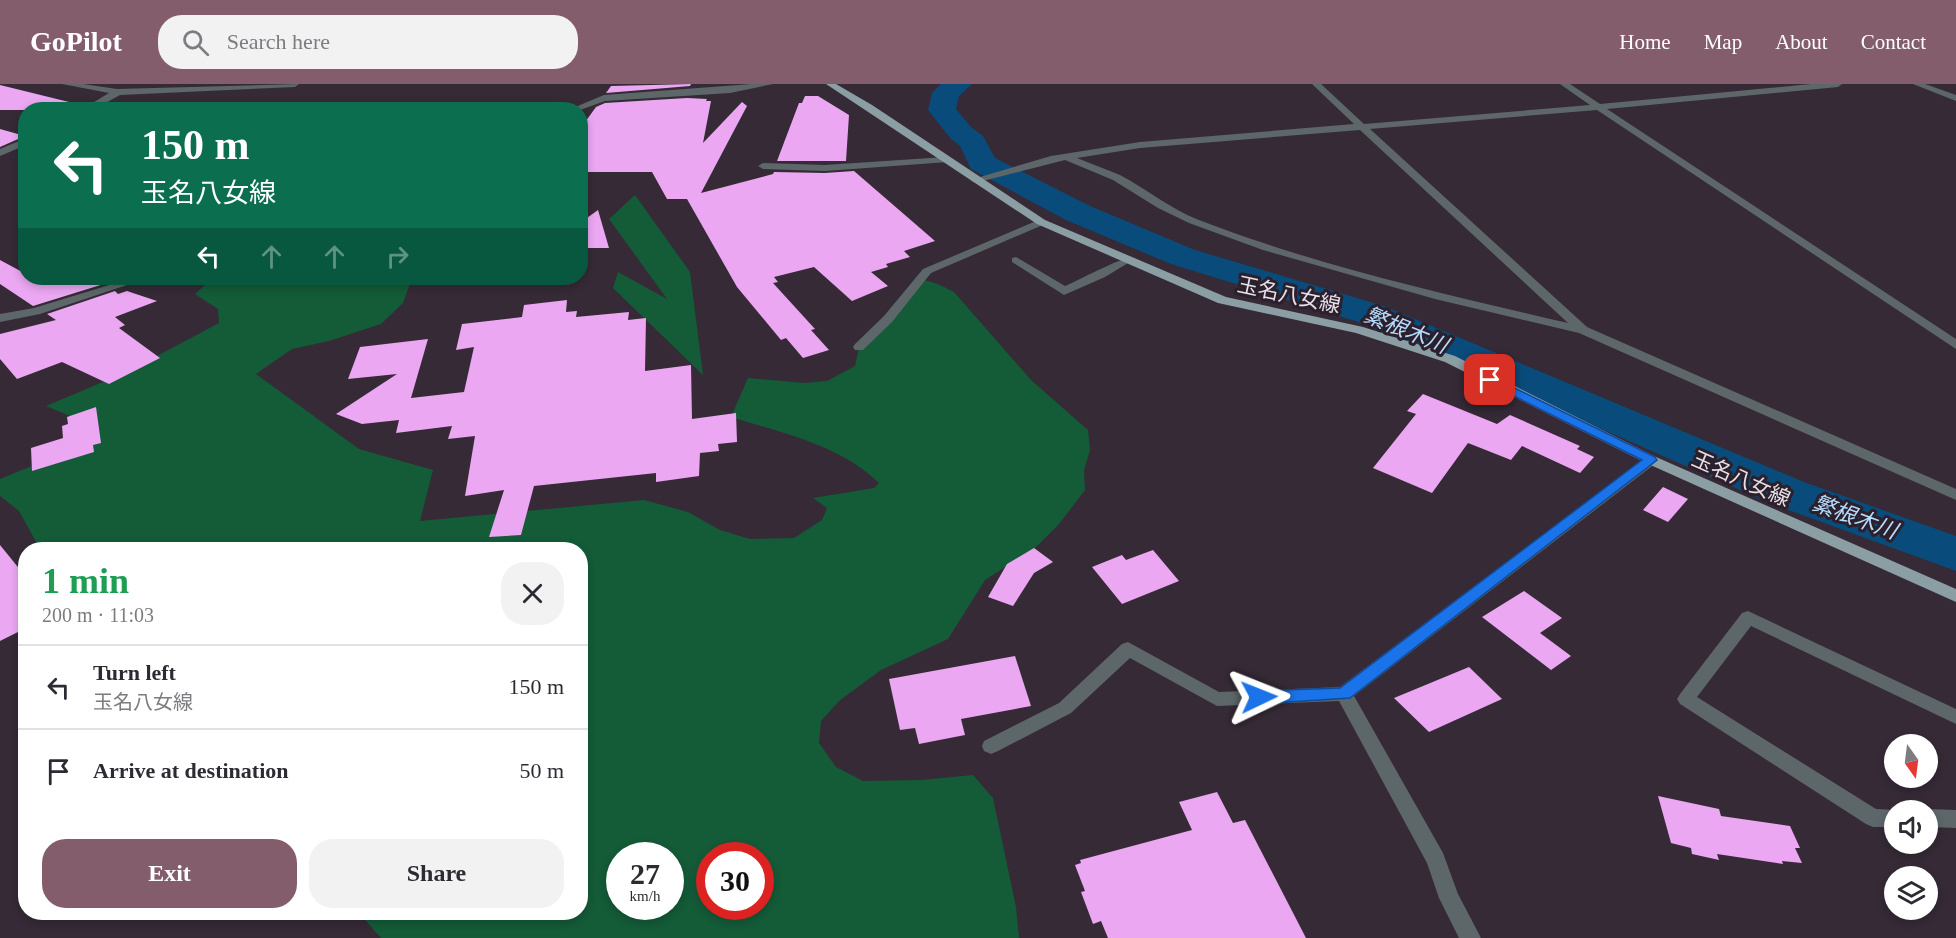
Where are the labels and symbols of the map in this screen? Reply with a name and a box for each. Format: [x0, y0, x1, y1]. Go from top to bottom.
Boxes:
street label: 玉名八女線 [1235, 272, 1343, 318]
water label: 繁根木川 [1361, 302, 1453, 359]
pin [1464, 354, 1515, 405]
street label: 玉名八女線 [1688, 447, 1794, 511]
water label: 繁根木川 [1809, 490, 1902, 544]
position arrow [1227, 665, 1291, 729]
north arrow [1884, 734, 1938, 788]
speed limit sign: 30 [696, 842, 774, 920]

